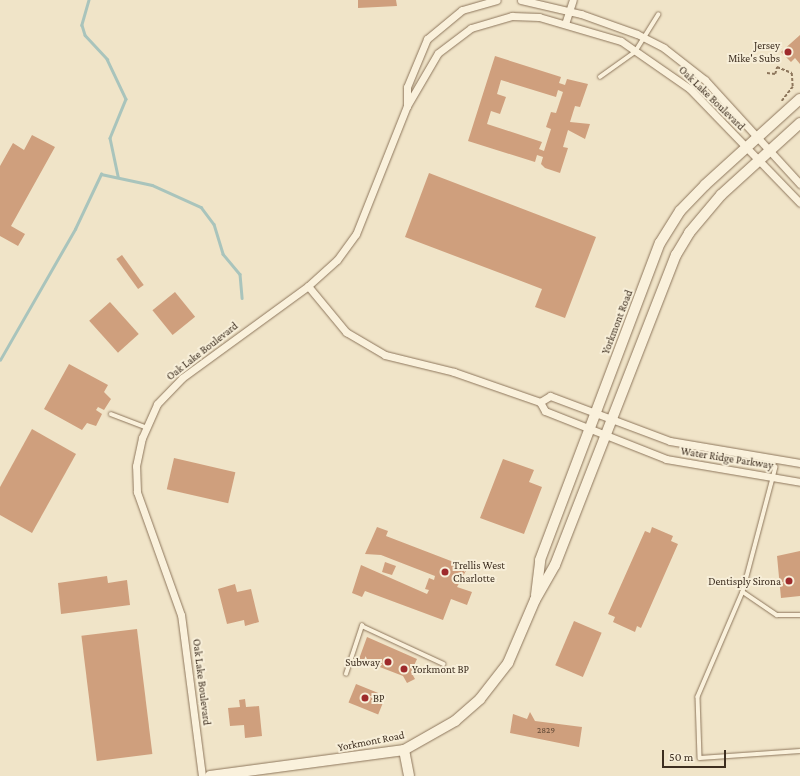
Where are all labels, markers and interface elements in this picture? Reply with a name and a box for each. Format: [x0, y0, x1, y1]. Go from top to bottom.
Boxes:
place label: Jersey Mike's Subs [728, 39, 780, 65]
marker: Jersey Mike's Subs [783, 47, 793, 57]
street label: Oak Lake Boulevard [676, 63, 748, 133]
street label: Yorkmont Road [599, 288, 635, 356]
street label: Oak Lake Boulevard [164, 319, 240, 383]
street label: Water Ridge Parkway [680, 444, 774, 472]
place label: Trellis West Charlotte [453, 559, 505, 585]
marker: Trellis West Charlotte [440, 567, 450, 577]
place label: Dentisply Sirona [708, 574, 781, 588]
marker: Dentisply Sirona [784, 576, 794, 586]
street label: Oak Lake Boulevard [190, 638, 214, 726]
place label: Subway [345, 655, 380, 669]
marker: Subway [383, 657, 393, 667]
place label: Yorkmont BP [412, 662, 469, 676]
marker: Yorkmont BP [399, 664, 409, 674]
place label: BP [373, 691, 385, 705]
marker: BP [360, 693, 370, 703]
house number: 2829 [537, 725, 555, 735]
street label: Yorkmont Road [336, 728, 406, 754]
scale bar [664, 742, 728, 768]
text: 50 m [669, 750, 693, 764]

